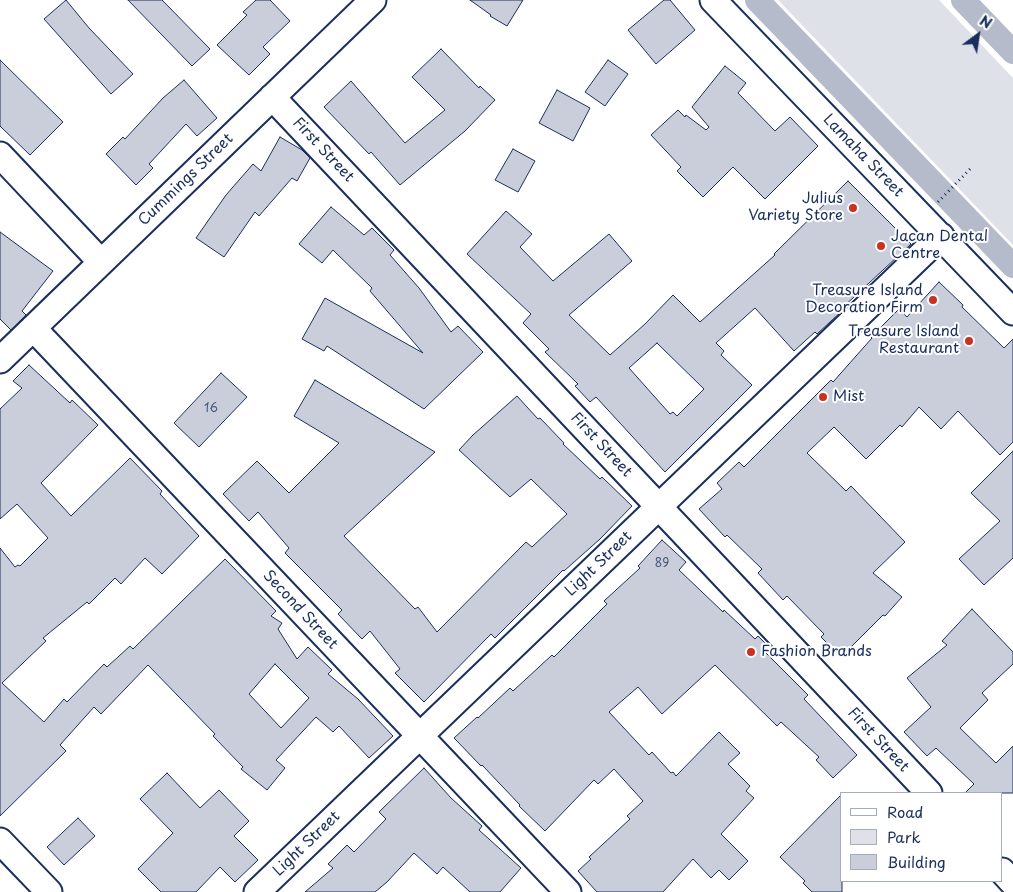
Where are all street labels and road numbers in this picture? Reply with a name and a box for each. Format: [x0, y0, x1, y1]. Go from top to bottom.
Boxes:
street label: Lamaha Street [819, 111, 907, 201]
street label: First Street [289, 114, 357, 186]
street label: Cummings Street [135, 130, 237, 230]
street label: First Street [567, 409, 635, 481]
street label: Light Street [562, 528, 636, 600]
street label: Second Street [259, 567, 341, 653]
street label: First Street [844, 704, 912, 776]
street label: Light Street [270, 808, 344, 880]

